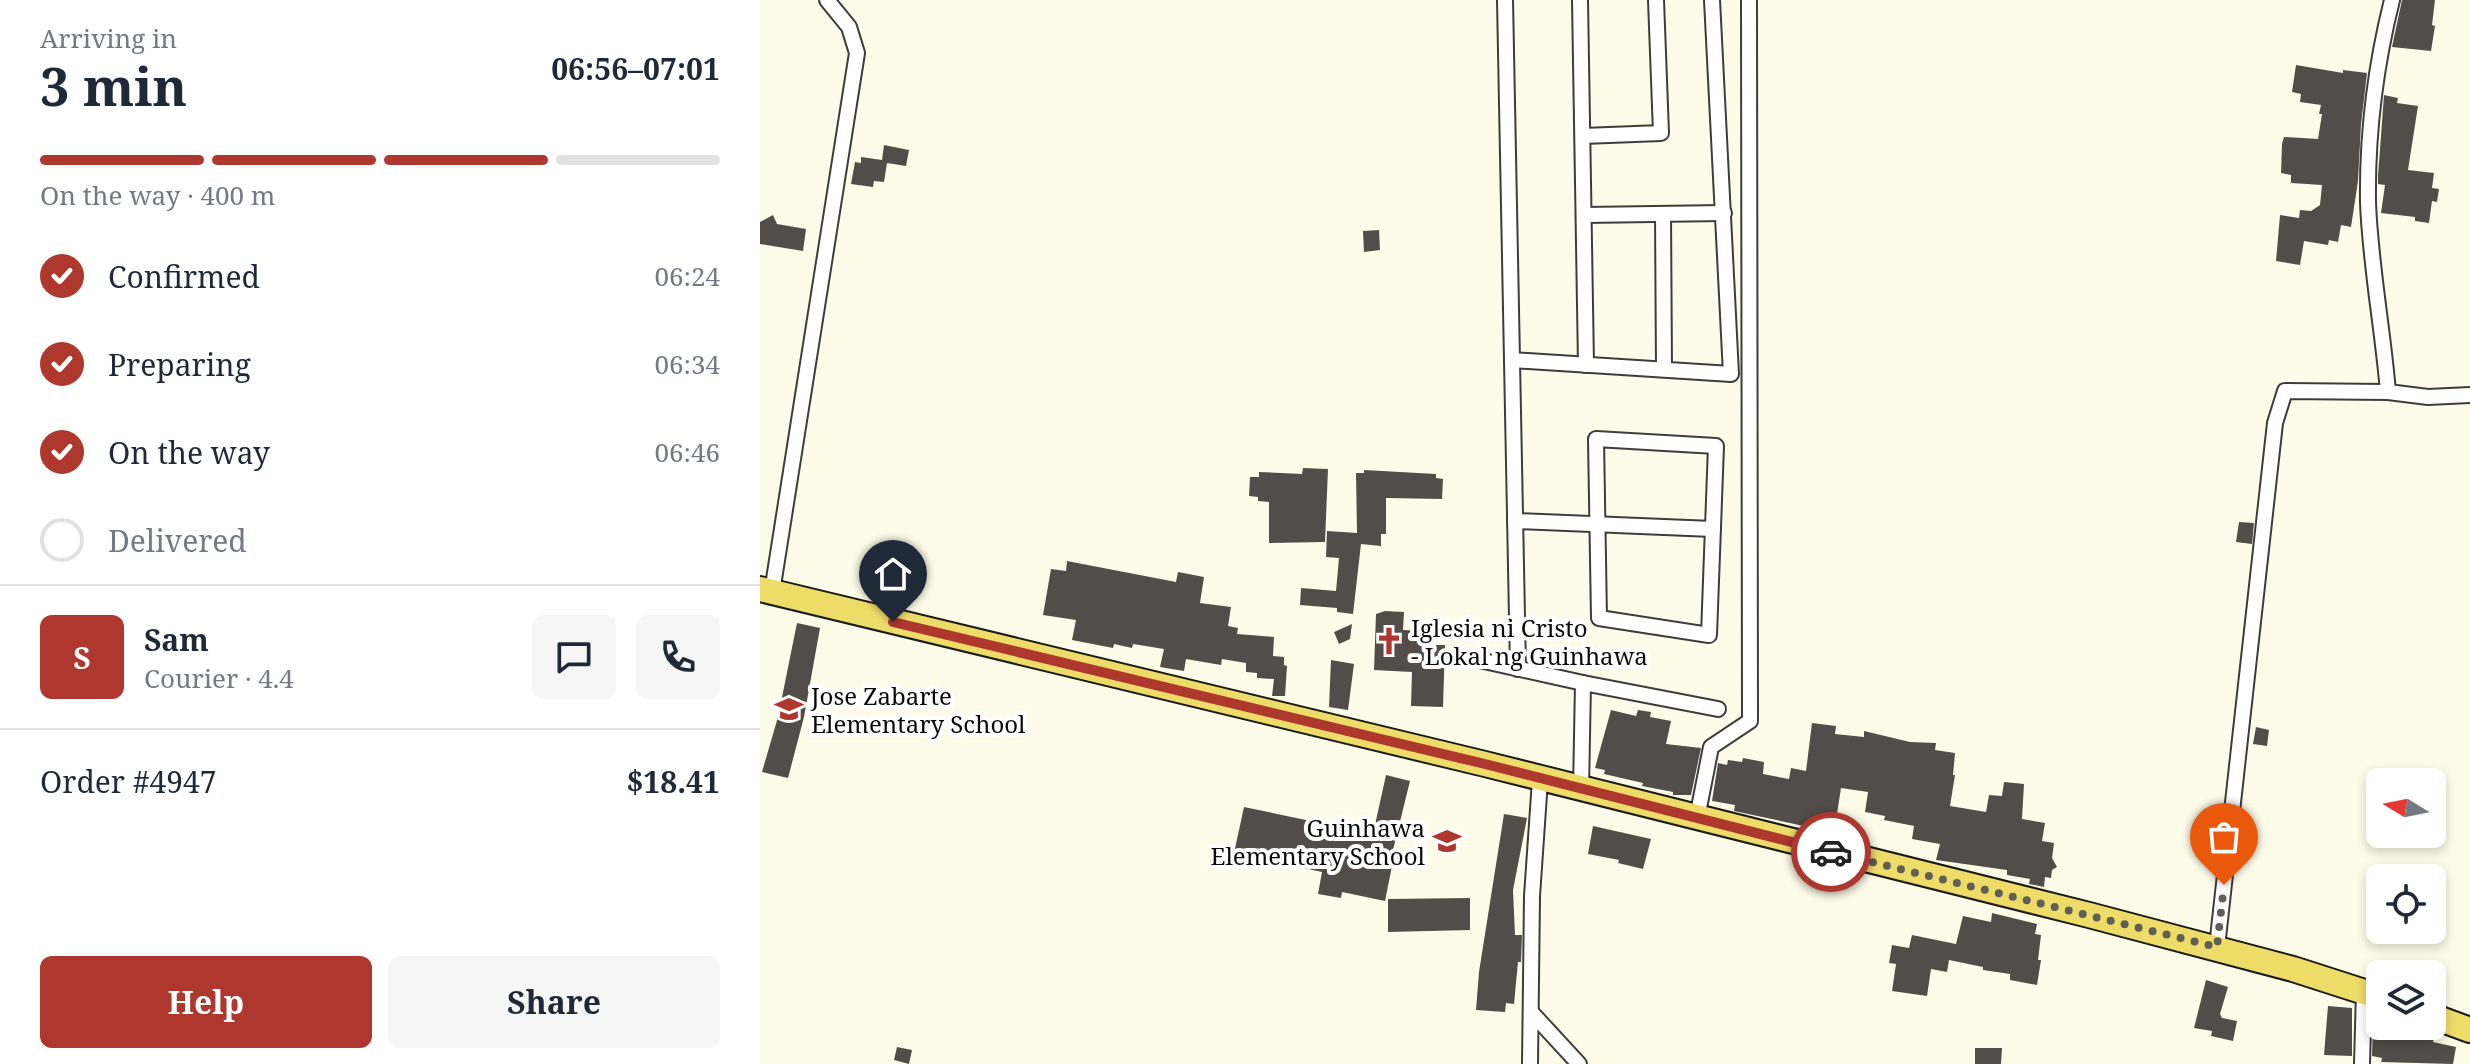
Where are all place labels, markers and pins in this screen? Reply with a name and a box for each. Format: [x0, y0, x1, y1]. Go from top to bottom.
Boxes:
pin [859, 540, 927, 622]
place label: Iglesia ni Cristo - Lokal ng Guinhawa [1411, 611, 1648, 672]
church icon: Iglesia ni Cristo - Lokal ng Guinhawa [1374, 626, 1404, 656]
place label: Jose Zabarte Elementary School [810, 679, 1026, 740]
school or university icon: Jose Zabarte Elementary School [774, 694, 804, 724]
pin [2190, 803, 2258, 885]
place label: Guinhawa Elementary School [1210, 811, 1426, 872]
school or university icon: Guinhawa Elementary School [1432, 826, 1462, 856]

